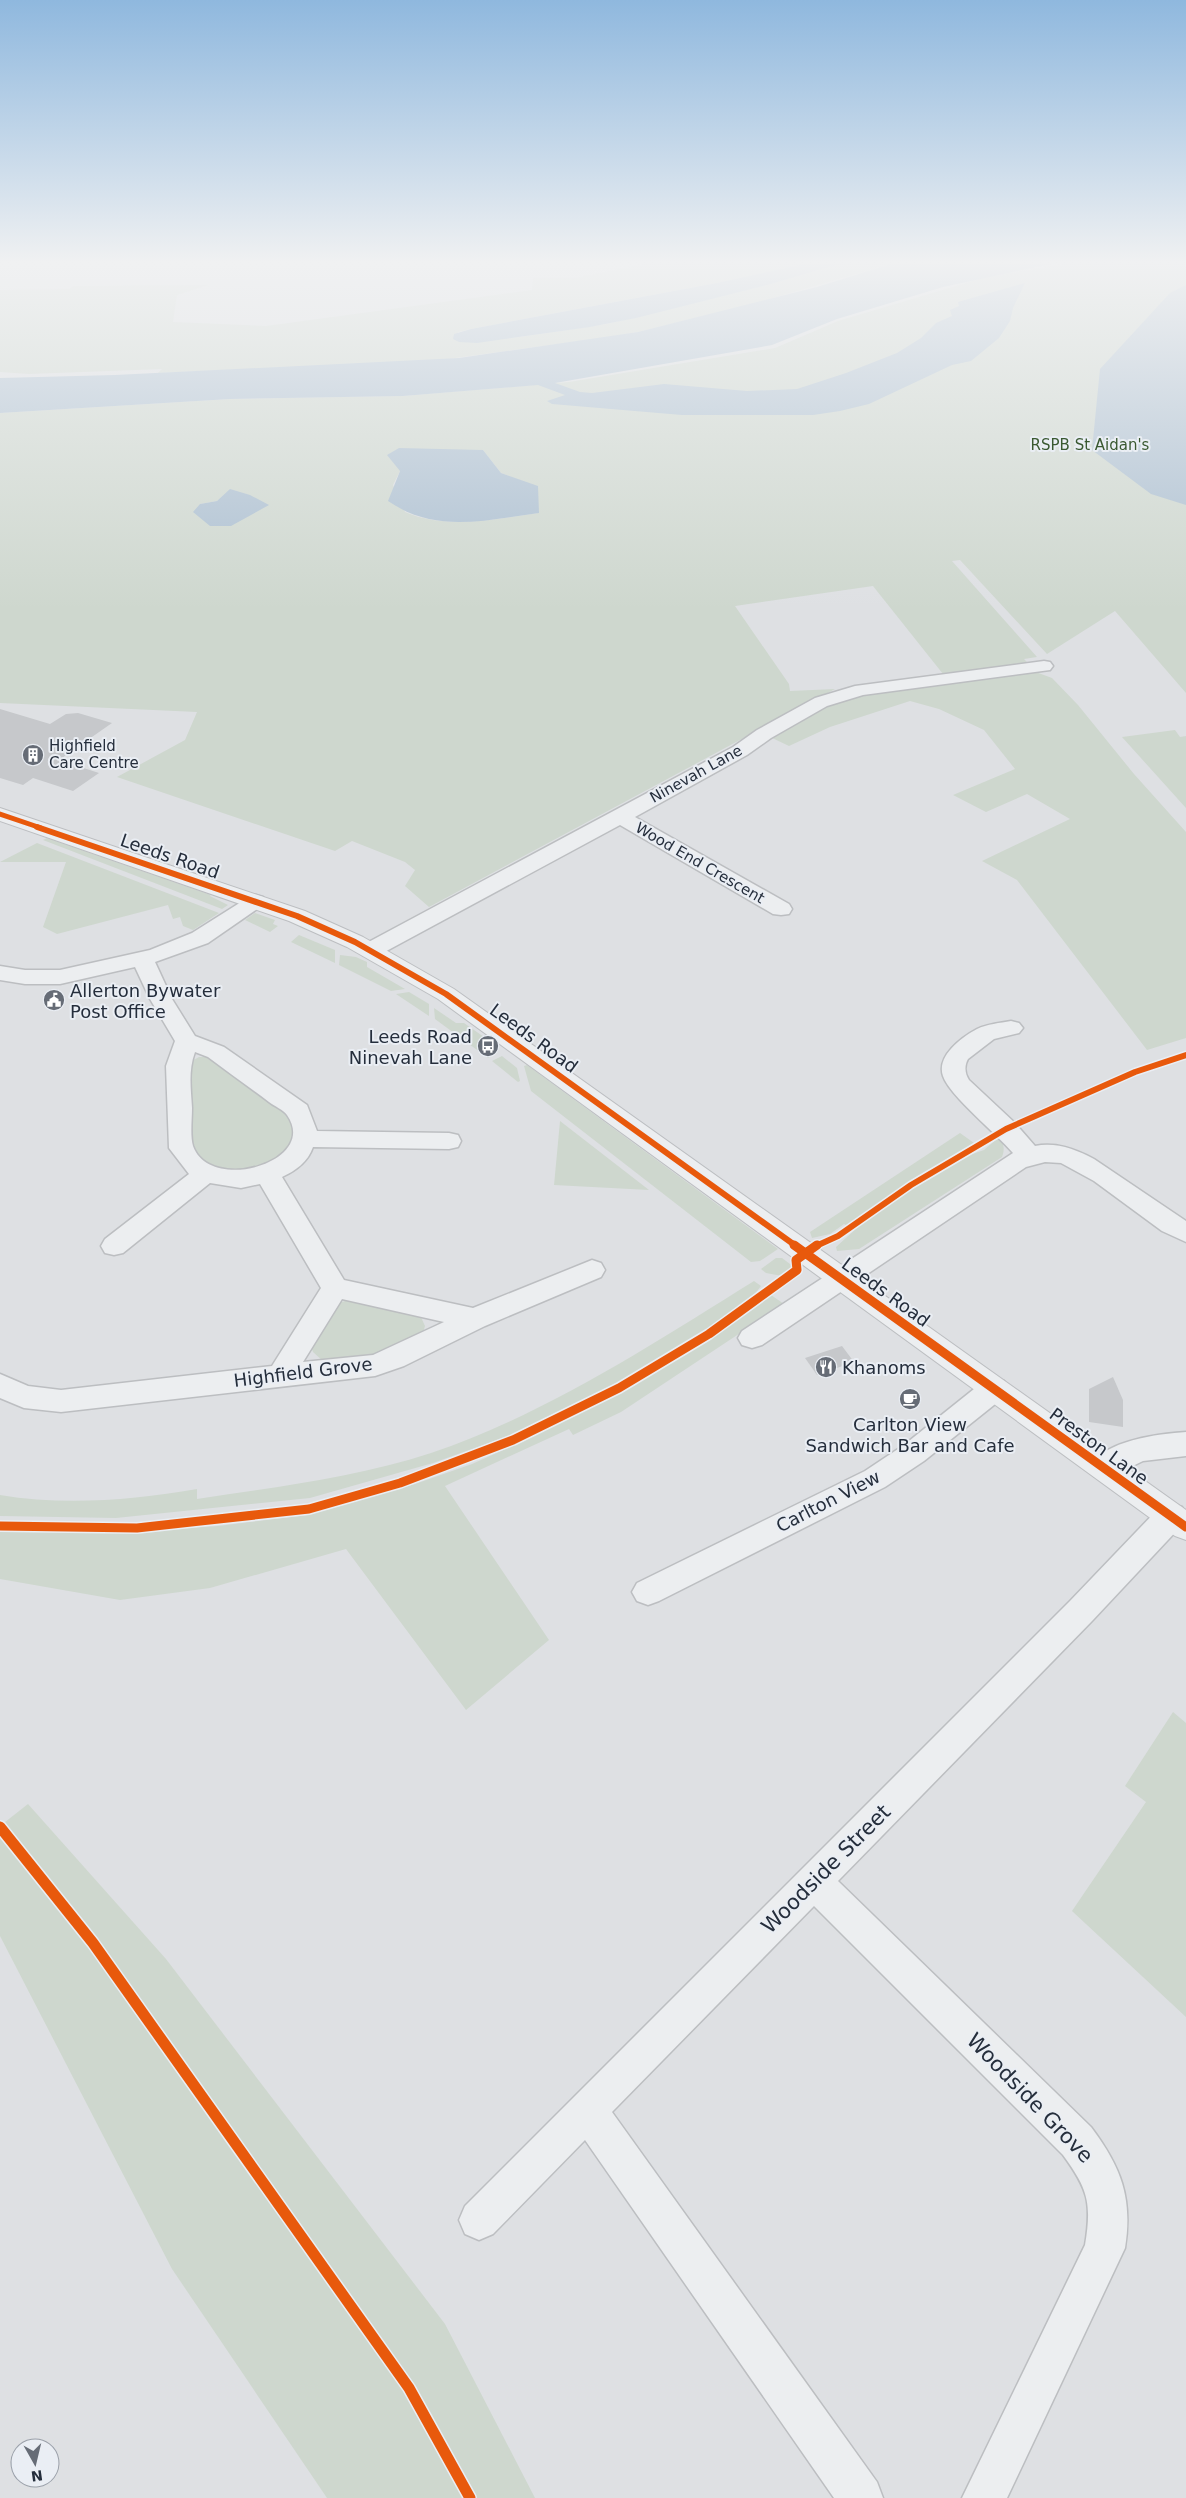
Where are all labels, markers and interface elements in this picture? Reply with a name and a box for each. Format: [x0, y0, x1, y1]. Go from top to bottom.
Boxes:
park label: RSPB St Aidan's [1031, 436, 1150, 454]
place label: Highfield Care Centre [49, 737, 139, 772]
street label: Ninevah Lane [647, 741, 745, 807]
building icon: Highfield Care Centre [21, 743, 45, 767]
street label: Wood End Crescent [632, 819, 768, 907]
street label: Leeds Road [118, 829, 222, 883]
place label: Allerton Bywater Post Office [70, 980, 221, 1022]
public building icon: Allerton Bywater Post Office [42, 988, 66, 1012]
street label: Leeds Road [486, 999, 582, 1077]
place label: Leeds Road Ninevah Lane [349, 1026, 472, 1068]
bus stop icon: Leeds Road Ninevah Lane [476, 1034, 500, 1058]
street label: Leeds Road [838, 1253, 934, 1331]
street label: Highfield Grove [232, 1353, 374, 1391]
restaurant icon: Khanoms [814, 1355, 838, 1379]
place label: Khanoms [842, 1357, 926, 1378]
cafe icon: Carlton View Sandwich Bar and Cafe [898, 1387, 922, 1411]
street label: Preston Lane [1046, 1403, 1152, 1489]
place label: Carlton View Sandwich Bar and Cafe [805, 1414, 1015, 1456]
street label: Carlton View [772, 1466, 884, 1536]
street label: Woodside Street [757, 1800, 895, 1938]
street label: Woodside Grove [962, 2028, 1098, 2168]
north arrow [10, 2438, 60, 2488]
text: N [30, 2467, 44, 2485]

